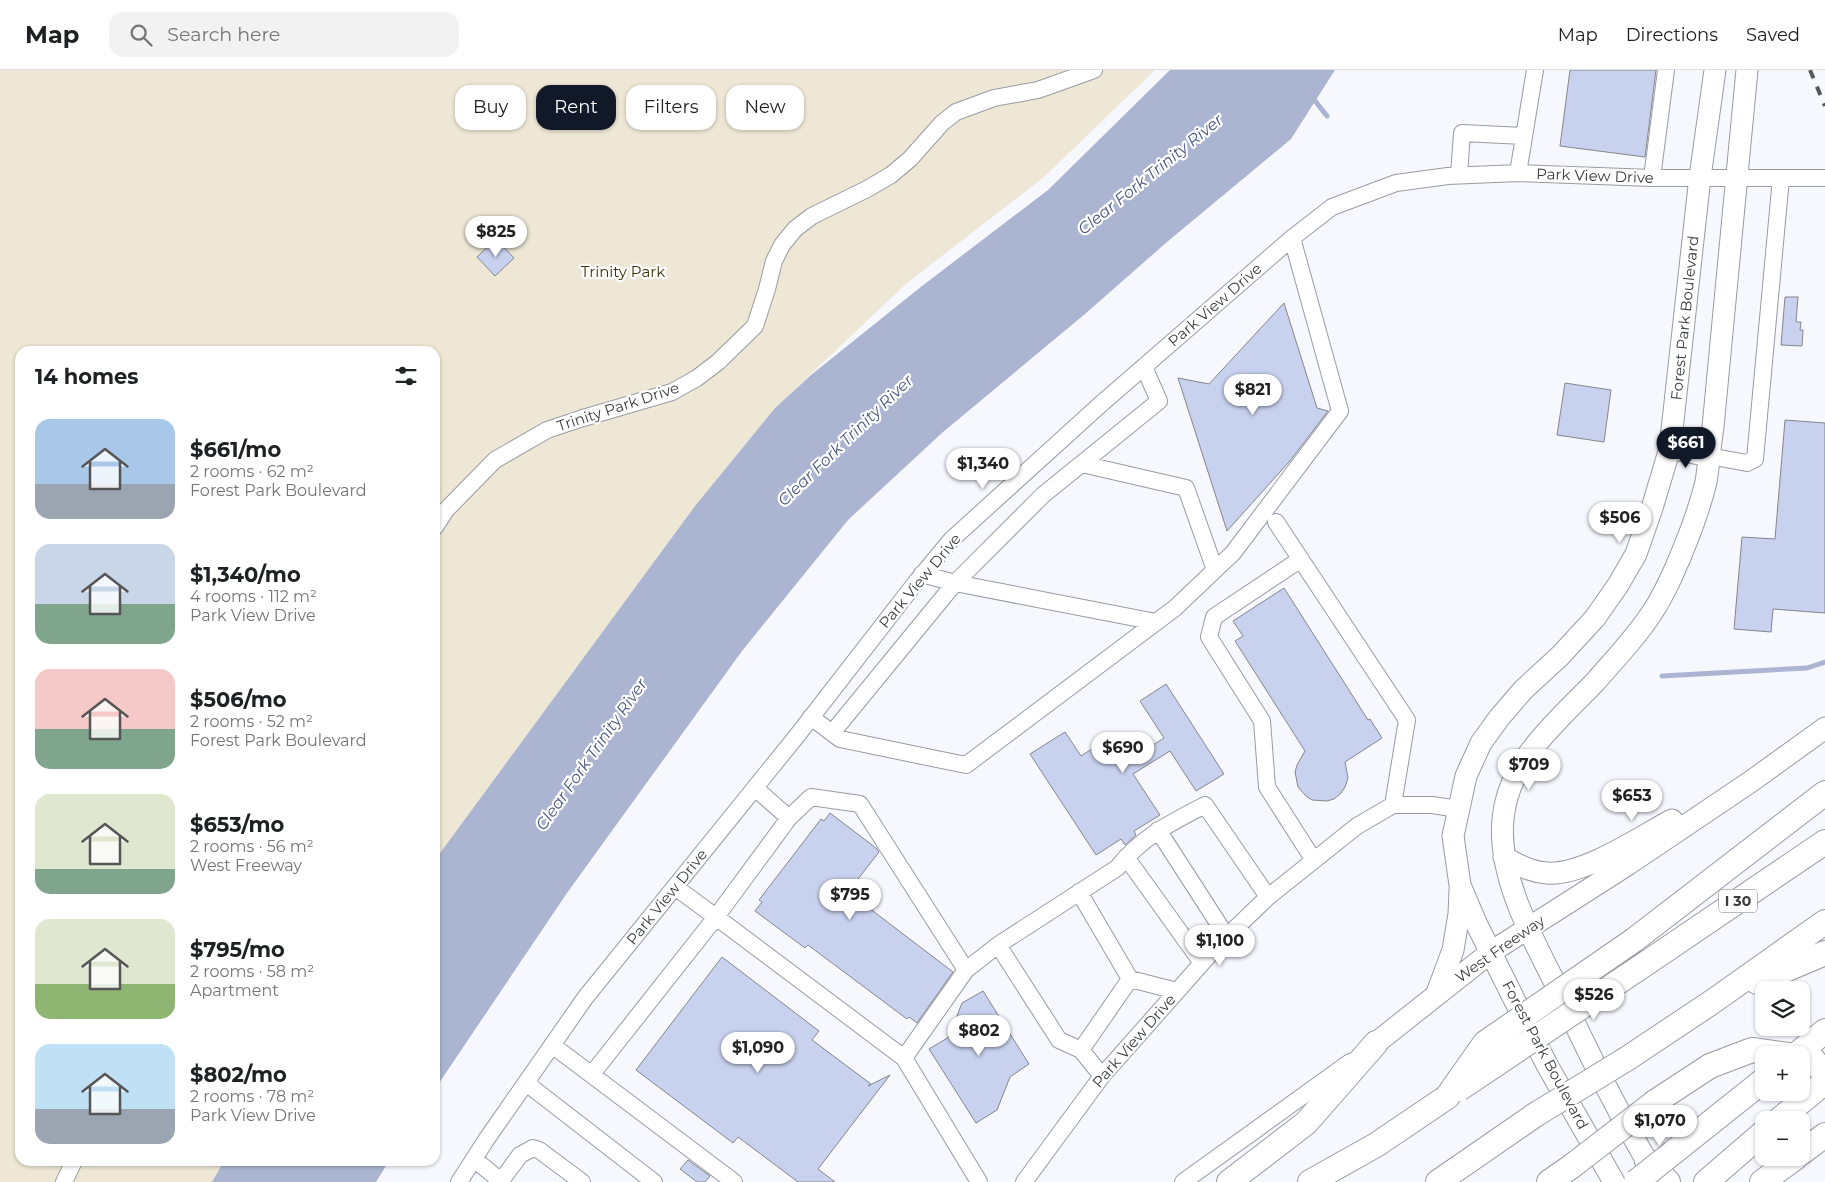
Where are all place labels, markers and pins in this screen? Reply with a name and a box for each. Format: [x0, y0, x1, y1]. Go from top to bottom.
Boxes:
pin: $825 [466, 216, 526, 258]
pin: $821 [1223, 374, 1283, 416]
pin: $661 [1656, 426, 1716, 469]
pin: $1,340 [942, 448, 1024, 490]
pin: $506 [1590, 502, 1650, 544]
pin: $690 [1093, 732, 1153, 774]
pin: $709 [1499, 748, 1559, 791]
pin: $653 [1602, 780, 1662, 822]
pin: $795 [820, 878, 880, 921]
pin: $1,100 [1179, 924, 1261, 967]
pin: $526 [1564, 978, 1624, 1021]
pin: $802 [949, 1014, 1009, 1057]
pin: $1,090 [717, 1032, 799, 1074]
pin: $1,070 [1619, 1104, 1701, 1147]

